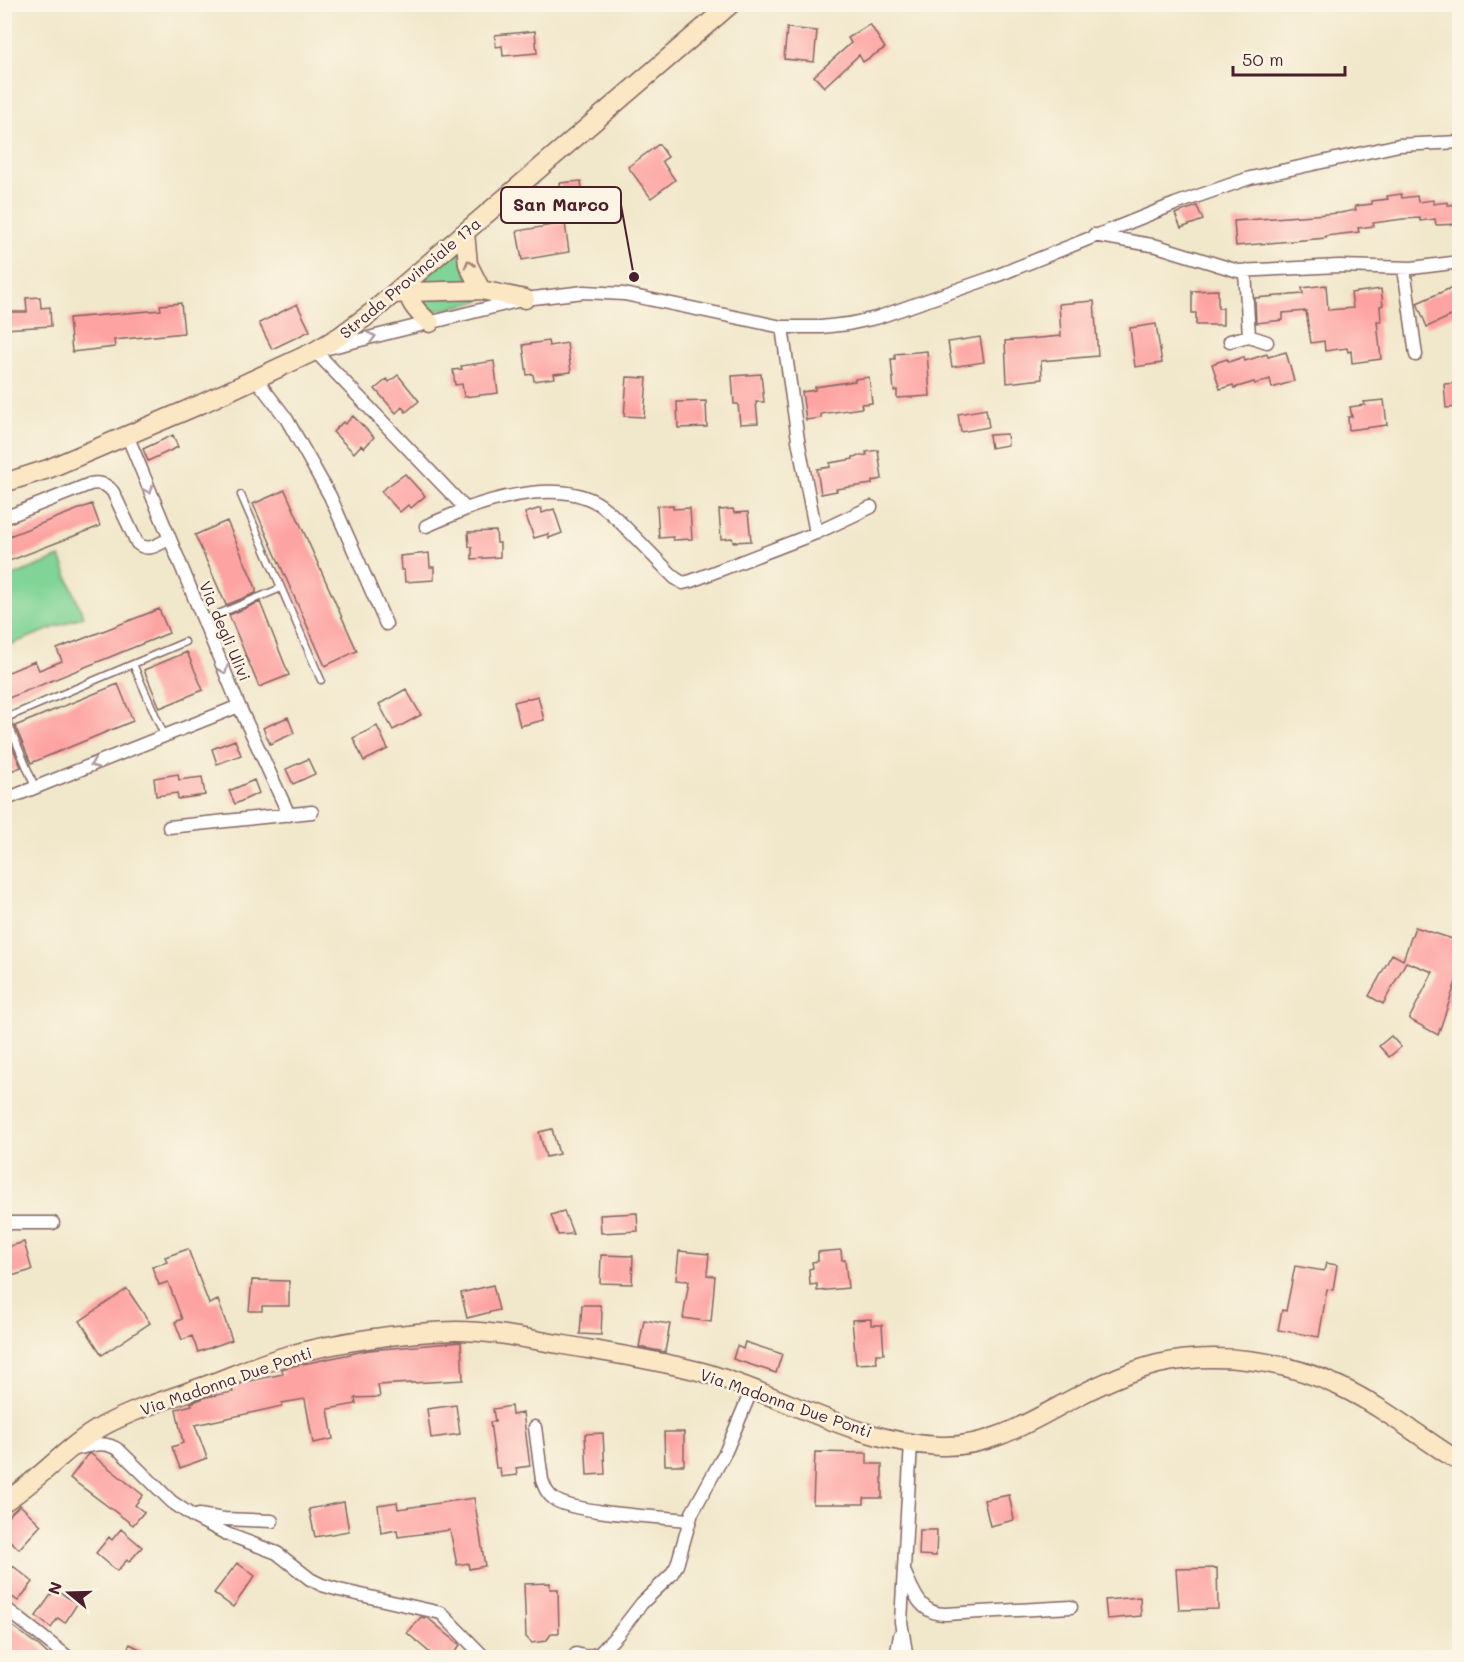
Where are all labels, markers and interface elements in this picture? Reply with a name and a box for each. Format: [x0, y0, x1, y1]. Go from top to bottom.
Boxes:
scale bar [1233, 39, 1346, 77]
text: 50 m [1242, 47, 1284, 71]
callout: San Marco [501, 187, 621, 223]
text: San Marco [513, 192, 609, 216]
street label: Strada Provinciale 17a [335, 212, 485, 343]
one-way arrow [464, 259, 477, 269]
one-way arrow [367, 332, 377, 345]
one-way arrow [142, 483, 154, 494]
street label: Via degli Ulivi [195, 578, 256, 684]
one-way arrow [217, 663, 229, 674]
one-way arrow [89, 757, 100, 769]
street label: Via Madonna Due Ponti [137, 1341, 314, 1420]
street label: Via Madonna Due Ponti [698, 1363, 875, 1442]
north arrow [39, 1563, 99, 1623]
text: N [42, 1579, 66, 1597]

